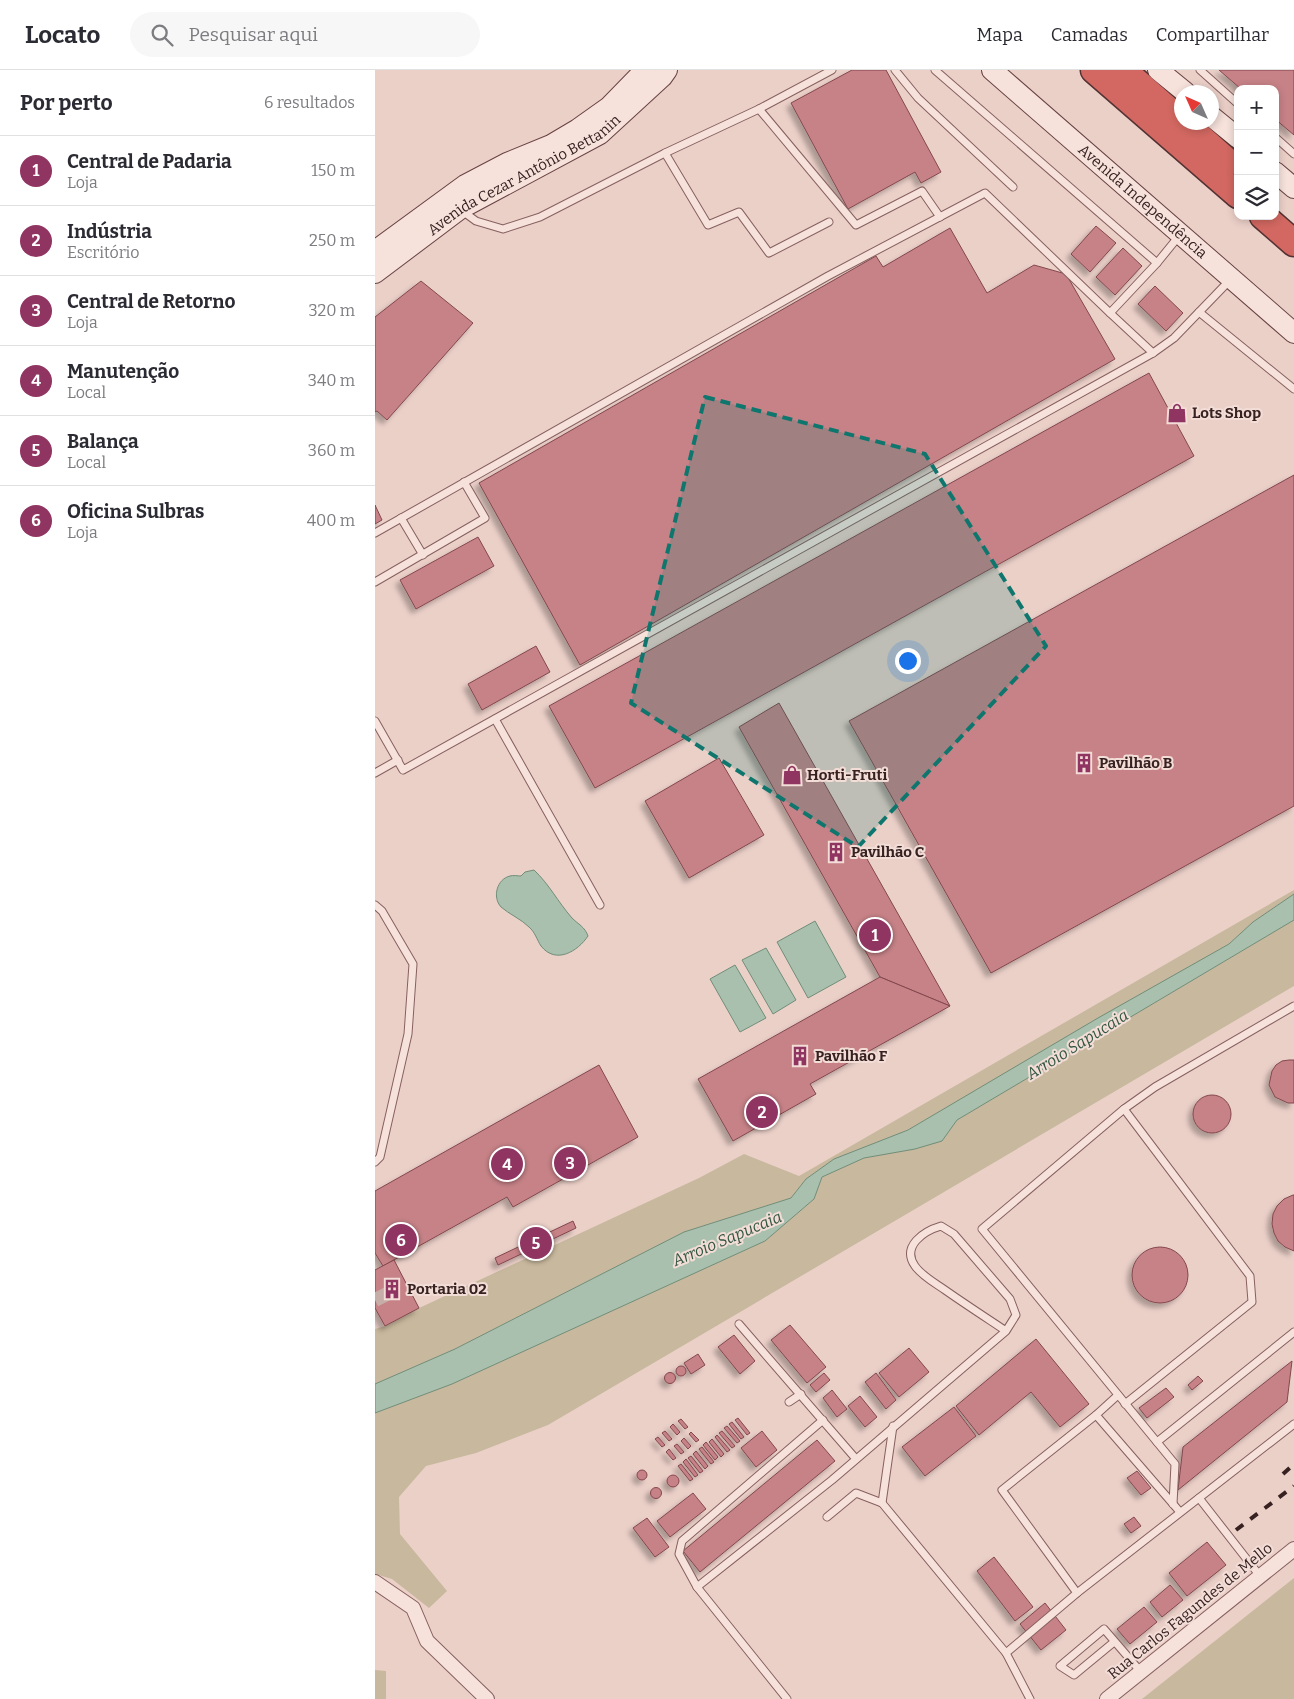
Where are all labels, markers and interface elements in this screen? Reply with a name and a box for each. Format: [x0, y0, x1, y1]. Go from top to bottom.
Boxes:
search box [130, 12, 480, 57]
text: Locato [25, 21, 100, 49]
icon: search [148, 21, 176, 49]
text: Pesquisar aqui [188, 23, 318, 46]
text: Mapa [977, 24, 1023, 46]
text: Camadas [1051, 24, 1128, 46]
text: Compartilhar [1156, 24, 1269, 46]
north arrow [1174, 85, 1219, 130]
map controls [1234, 85, 1279, 220]
button: + [1234, 85, 1279, 130]
text: Por perto [20, 90, 113, 116]
text: 6 resultados [264, 93, 355, 112]
street label: Avenida Cezar Antônio Bettanin [424, 110, 625, 239]
button: − [1234, 130, 1279, 175]
street label: Avenida Independência [1075, 140, 1211, 262]
text: Central de Padaria [67, 150, 232, 173]
text: 1 [33, 161, 39, 180]
text: 150 m [311, 161, 355, 180]
text: Loja [67, 173, 98, 192]
button: layers [1234, 175, 1279, 220]
text: Indústria [67, 220, 152, 243]
text: 2 [31, 231, 41, 250]
text: 250 m [309, 231, 355, 250]
text: Escritório [67, 243, 140, 262]
text: Central de Retorno [67, 290, 235, 313]
text: 3 [31, 301, 41, 320]
text: 320 m [308, 301, 355, 320]
text: Loja [67, 313, 98, 332]
text: Manutenção [67, 360, 179, 383]
text: 4 [31, 371, 41, 390]
text: 340 m [308, 371, 355, 390]
text: Local [67, 383, 106, 402]
shop icon: Lots Shop [1166, 402, 1188, 424]
place label: Lots Shop [1192, 404, 1261, 422]
text: Balança [67, 430, 139, 453]
text: 5 [32, 441, 40, 460]
text: 360 m [308, 441, 355, 460]
text: Local [67, 453, 106, 472]
text: Oficina Sulbras [67, 500, 204, 523]
text: 6 [31, 511, 41, 530]
text: 400 m [307, 511, 355, 530]
text: Loja [67, 523, 98, 542]
your location [895, 648, 921, 674]
building icon: Pavilhão B [1073, 752, 1095, 774]
place label: Pavilhão B [1099, 754, 1173, 772]
shop icon: Horti-Fruti [781, 764, 803, 786]
place label: Horti-Fruti [807, 766, 887, 784]
building icon: Pavilhão C [825, 841, 847, 863]
place label: Pavilhão C [851, 843, 924, 861]
pin: 1 [859, 916, 891, 954]
water label: Arroio Sapucaia [1022, 1005, 1132, 1084]
building icon: Pavilhão F [789, 1045, 811, 1067]
place label: Pavilhão F [815, 1047, 888, 1065]
pin: 2 [746, 1093, 778, 1131]
pin: 3 [554, 1144, 586, 1182]
pin: 4 [491, 1145, 523, 1183]
water label: Arroio Sapucaia [669, 1207, 785, 1270]
pin: 6 [385, 1221, 417, 1259]
pin: 5 [520, 1224, 552, 1262]
building icon: Portaria 02 [381, 1278, 403, 1300]
place label: Portaria 02 [407, 1280, 487, 1298]
street label: Rua Carlos Fagundes de Mello [1104, 1539, 1276, 1683]

